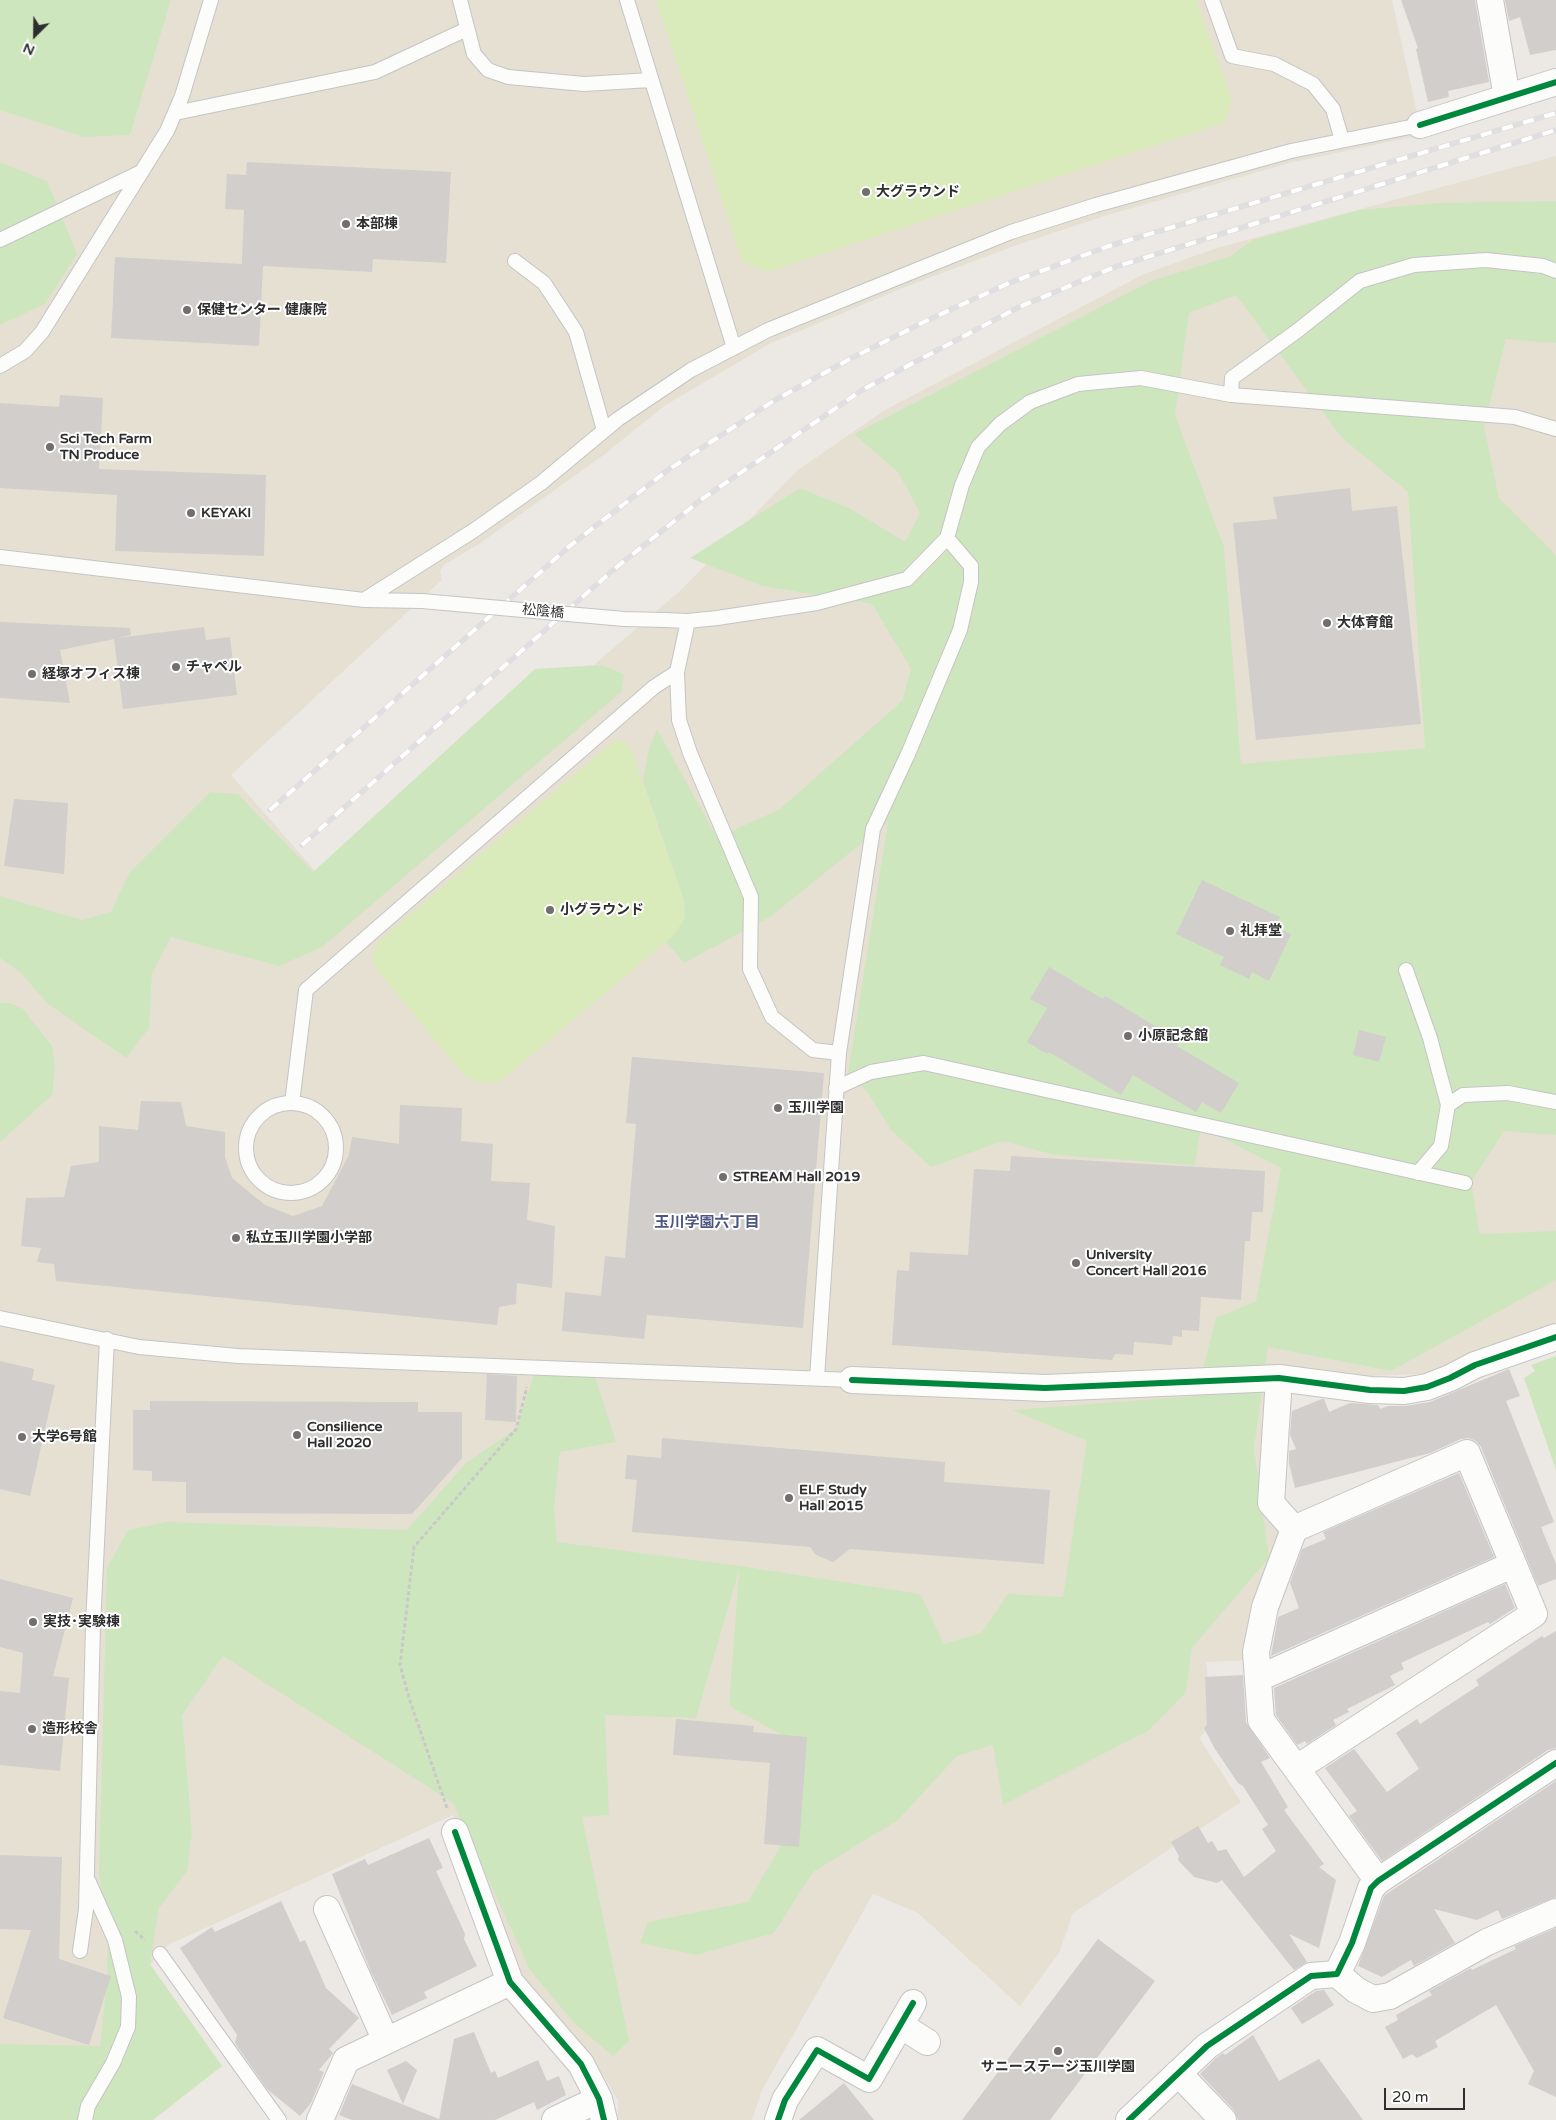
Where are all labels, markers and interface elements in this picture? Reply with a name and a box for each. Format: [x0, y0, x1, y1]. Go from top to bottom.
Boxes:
north arrow [10, 10, 60, 60]
text: N [20, 39, 37, 59]
place label: 大グラウンド [876, 184, 960, 200]
marker: 大グラウンド [860, 186, 872, 198]
place label: 本部棟 [356, 216, 398, 232]
marker: 本部棟 [340, 218, 352, 230]
place label: 保健センター 健康院 [197, 302, 327, 318]
marker: 保健センター 健康院 [181, 304, 193, 316]
place label: Sci Tech Farm TN Produce [60, 431, 152, 464]
marker: Sci Tech Farm TN Produce [44, 441, 56, 453]
place label: KEYAKI [201, 505, 251, 521]
marker: KEYAKI [185, 507, 197, 519]
street label: 松陰橋 [521, 602, 565, 622]
place label: 大体育館 [1337, 615, 1393, 631]
marker: 大体育館 [1321, 617, 1333, 629]
place label: チャペル [186, 659, 242, 675]
marker: チャペル [170, 661, 182, 673]
place label: 経塚オフィス棟 [42, 666, 140, 682]
marker: 経塚オフィス棟 [26, 668, 38, 680]
place label: 小グラウンド [560, 902, 644, 918]
marker: 小グラウンド [544, 904, 556, 916]
place label: 礼拝堂 [1240, 923, 1282, 939]
marker: 礼拝堂 [1224, 925, 1236, 937]
place label: 小原記念館 [1138, 1028, 1208, 1044]
marker: 小原記念館 [1122, 1030, 1134, 1042]
place label: 玉川学園 [788, 1100, 844, 1116]
marker: 玉川学園 [772, 1102, 784, 1114]
place label: STREAM Hall 2019 [733, 1169, 860, 1185]
marker: STREAM Hall 2019 [717, 1171, 729, 1183]
district label: 玉川学園六丁目 [655, 1214, 759, 1232]
place label: 私立玉川学園小学部 [246, 1230, 372, 1246]
marker: 私立玉川学園小学部 [230, 1232, 242, 1244]
place label: University Concert Hall 2016 [1086, 1247, 1206, 1280]
marker: University Concert Hall 2016 [1070, 1257, 1082, 1269]
place label: Consilience Hall 2020 [307, 1419, 383, 1451]
place label: 大学6号館 [32, 1429, 97, 1445]
marker: Consilience Hall 2020 [291, 1429, 303, 1441]
marker: 大学6号館 [16, 1431, 28, 1443]
place label: ELF Study Hall 2015 [799, 1482, 867, 1514]
marker: ELF Study Hall 2015 [783, 1492, 795, 1504]
place label: 実技･実験棟 [43, 1614, 120, 1630]
marker: 実技･実験棟 [27, 1616, 39, 1628]
place label: 造形校舎 [42, 1721, 98, 1737]
marker: 造形校舎 [26, 1723, 38, 1735]
marker: サニーステージ玉川学園 [1052, 2045, 1064, 2057]
place label: サニーステージ玉川学園 [981, 2059, 1135, 2075]
scale bar [1386, 2078, 1467, 2110]
text: 20 m [1392, 2088, 1429, 2106]

